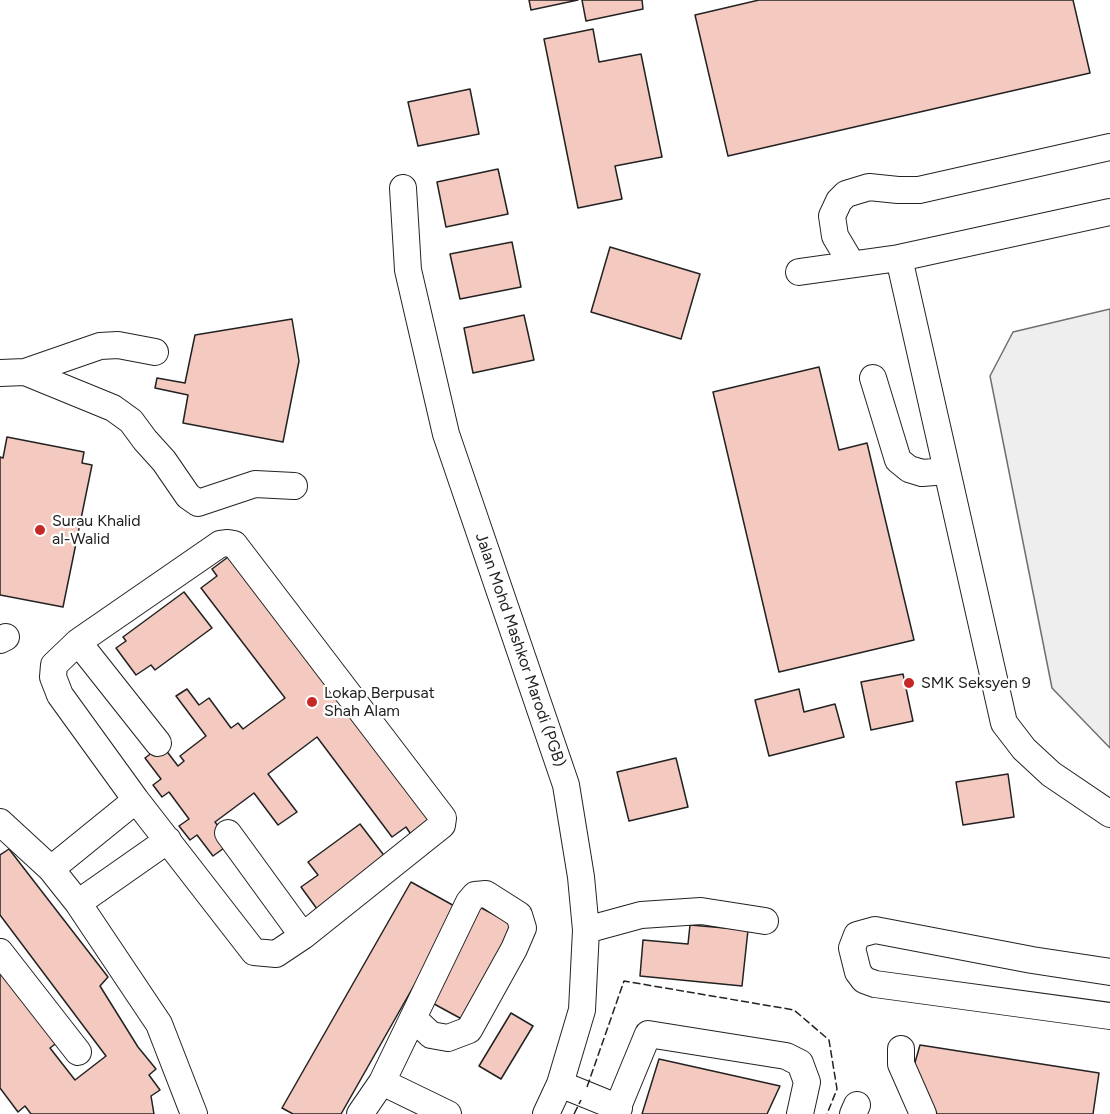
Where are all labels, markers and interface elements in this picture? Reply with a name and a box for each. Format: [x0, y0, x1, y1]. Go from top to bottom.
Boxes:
place label: Surau Khalid al-Walid [52, 511, 141, 549]
marker: Surau Khalid al-Walid [33, 523, 47, 537]
street label: Jalan Mohd Mashkor Marodi (PGB) [471, 530, 569, 770]
place label: SMK Seksyen 9 [921, 673, 1031, 693]
marker: SMK Seksyen 9 [902, 676, 916, 690]
place label: Lokap Berpusat Shah Alam [324, 683, 435, 721]
marker: Lokap Berpusat Shah Alam [305, 695, 319, 709]

